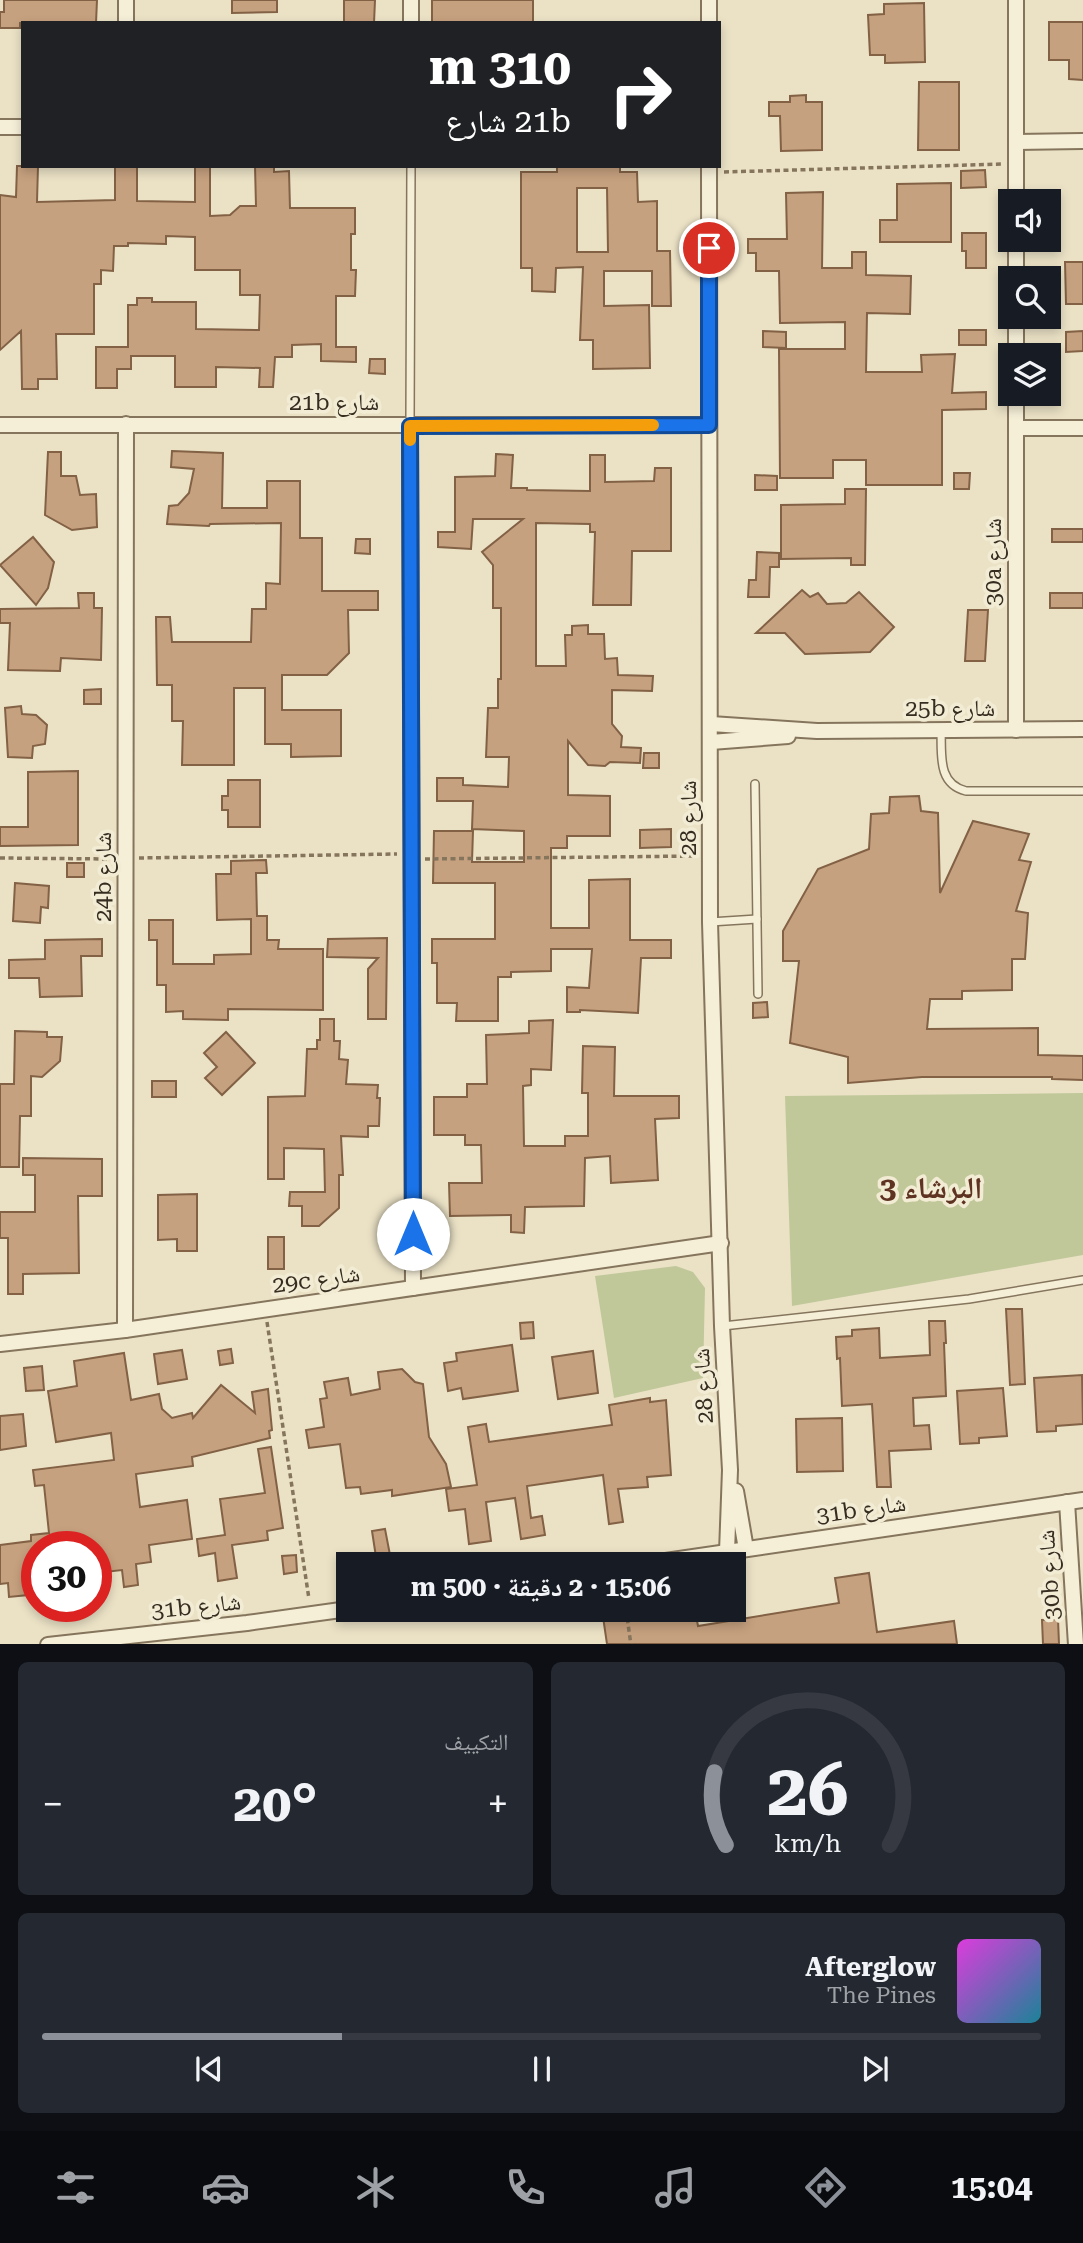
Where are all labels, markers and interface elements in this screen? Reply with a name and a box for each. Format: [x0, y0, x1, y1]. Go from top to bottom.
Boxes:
text: 310 m [429, 39, 571, 96]
icon: right [595, 49, 686, 140]
text: 21b شارع [446, 102, 571, 140]
map controls [998, 189, 1061, 406]
button: sound [998, 189, 1061, 252]
pin [679, 218, 739, 278]
icon: arrive [690, 229, 728, 267]
button: search [998, 266, 1061, 329]
button: layers [998, 343, 1061, 406]
street label: 21b شارع [289, 389, 379, 417]
street label: 30a شارع [980, 518, 1008, 606]
street label: 25b شارع [905, 695, 995, 723]
street label: شارع 28 [675, 780, 703, 856]
street label: 24b شارع [90, 832, 118, 922]
district label: البرشاء 3 [879, 1170, 983, 1205]
position arrow [376, 1197, 450, 1271]
street label: 29c شارع [271, 1260, 362, 1300]
street label: شارع 28 [688, 1348, 720, 1424]
street label: 31b شارع [815, 1490, 908, 1530]
street label: 30b شارع [1033, 1529, 1067, 1621]
speed limit sign: 30 [21, 1531, 112, 1622]
text: 15:06 · 2 دقيقة · 500 m [411, 1572, 671, 1602]
street label: 31b شارع [150, 1588, 242, 1626]
text: التكييف [444, 1729, 509, 1756]
text: 26 [767, 1748, 849, 1833]
text: 20° [233, 1773, 317, 1834]
text: − [42, 1782, 63, 1826]
text: + [487, 1782, 508, 1826]
text: km/h [774, 1828, 841, 1857]
text: Afterglow [805, 1952, 936, 1982]
text: The Pines [827, 1982, 936, 2009]
icon: previous [190, 2050, 228, 2088]
icon: pause [523, 2050, 561, 2088]
icon: next [856, 2050, 894, 2088]
icon: filters [51, 2163, 100, 2212]
icon: car [201, 2163, 250, 2212]
icon: climate [351, 2163, 400, 2212]
icon: phone [501, 2163, 550, 2212]
icon: music [651, 2163, 700, 2212]
icon: directions [801, 2163, 850, 2212]
text: 15:04 [951, 2168, 1032, 2206]

